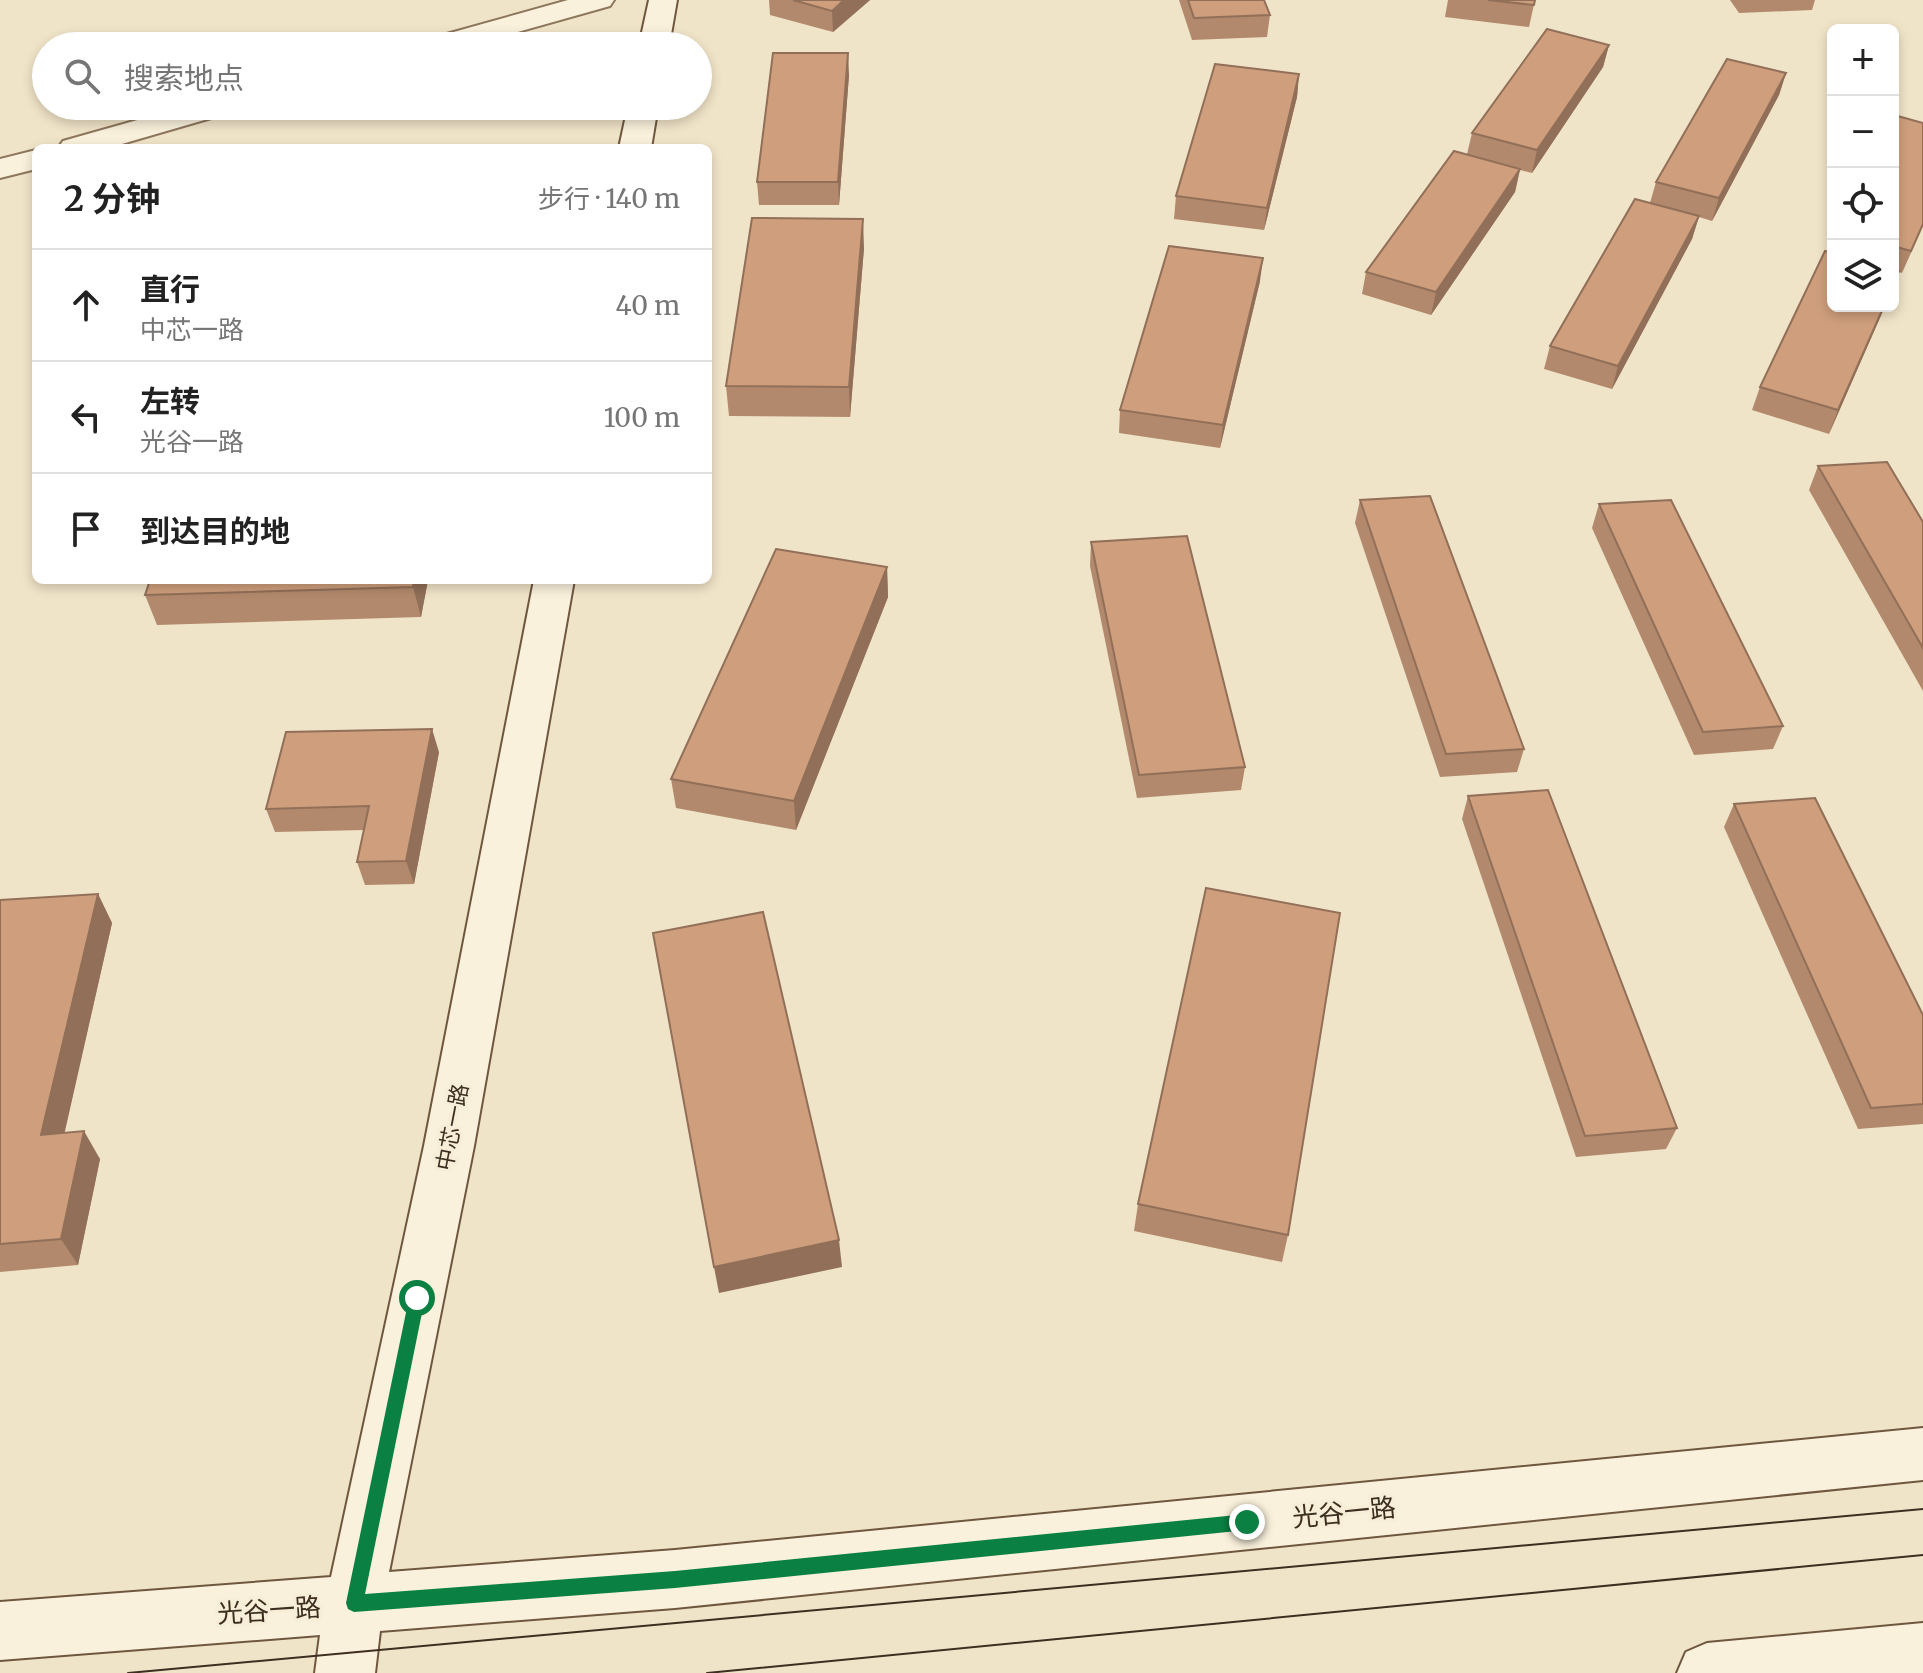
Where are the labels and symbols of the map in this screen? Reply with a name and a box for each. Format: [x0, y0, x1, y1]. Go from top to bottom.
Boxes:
street label: 中芯一路 [430, 1081, 474, 1173]
route start [399, 1280, 435, 1316]
street label: 光谷一路 [1291, 1490, 1397, 1534]
route end [1229, 1504, 1265, 1540]
street label: 光谷一路 [216, 1590, 322, 1630]

